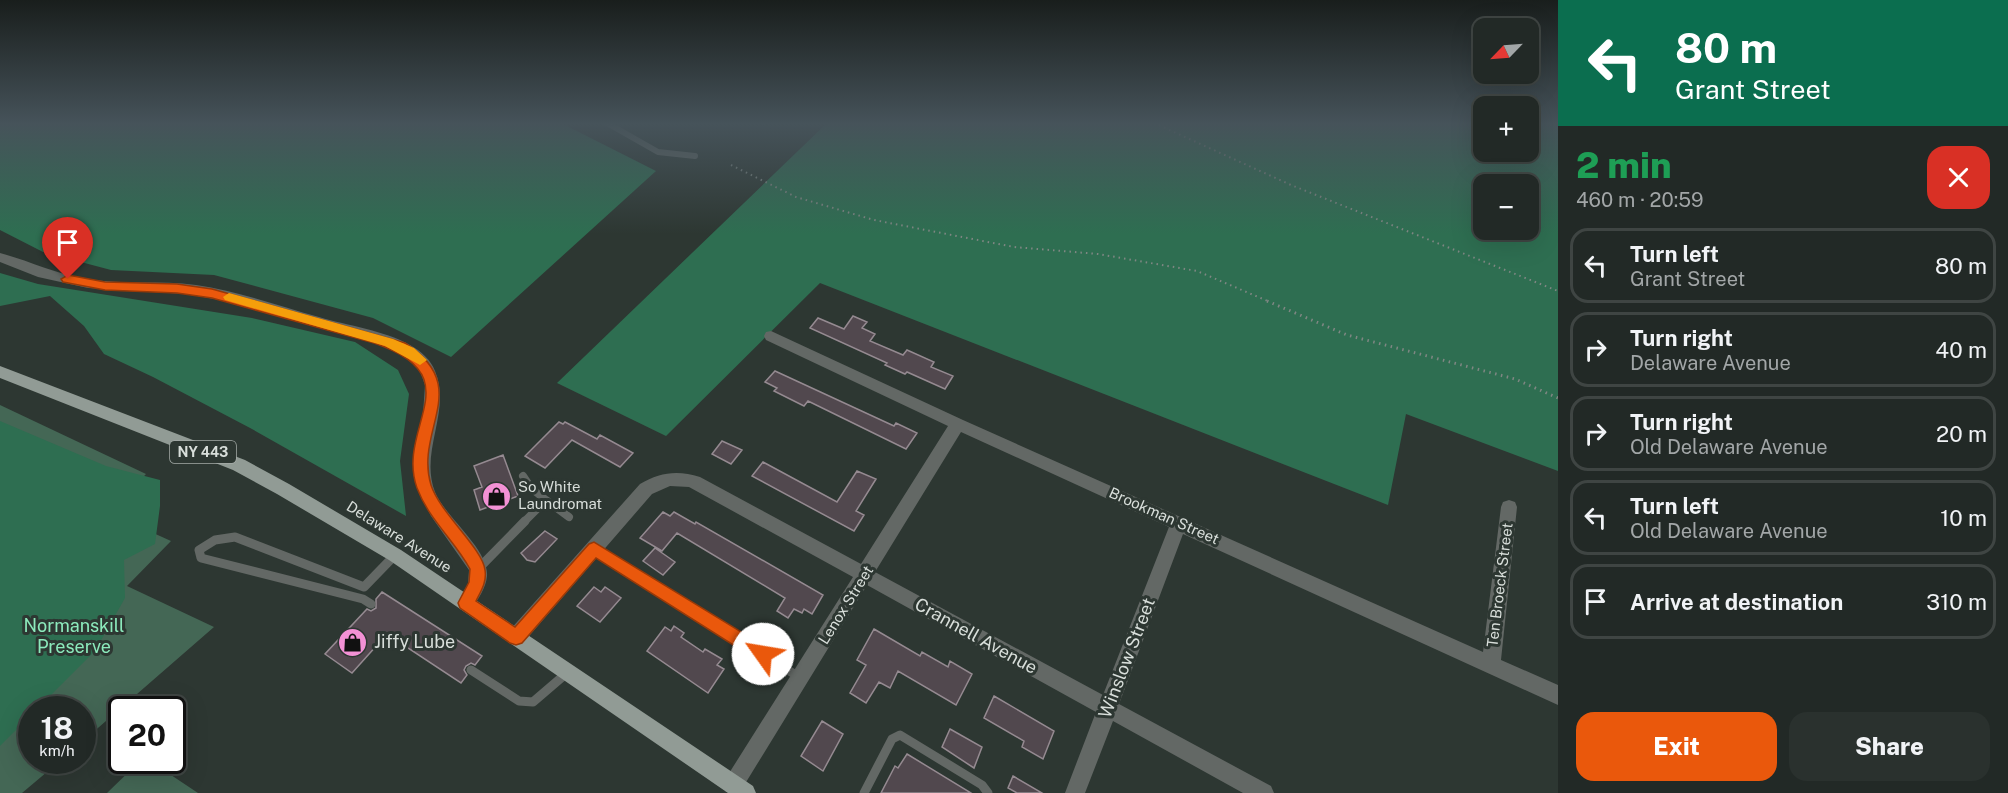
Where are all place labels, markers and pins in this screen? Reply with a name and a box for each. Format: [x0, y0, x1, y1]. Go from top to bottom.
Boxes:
pin [42, 217, 93, 279]
place label: So White Laundromat [518, 478, 602, 512]
shop icon: So White Laundromat [481, 480, 513, 512]
shop icon: Jiffy Lube [337, 626, 369, 658]
place label: Jiffy Lube [374, 631, 455, 652]

